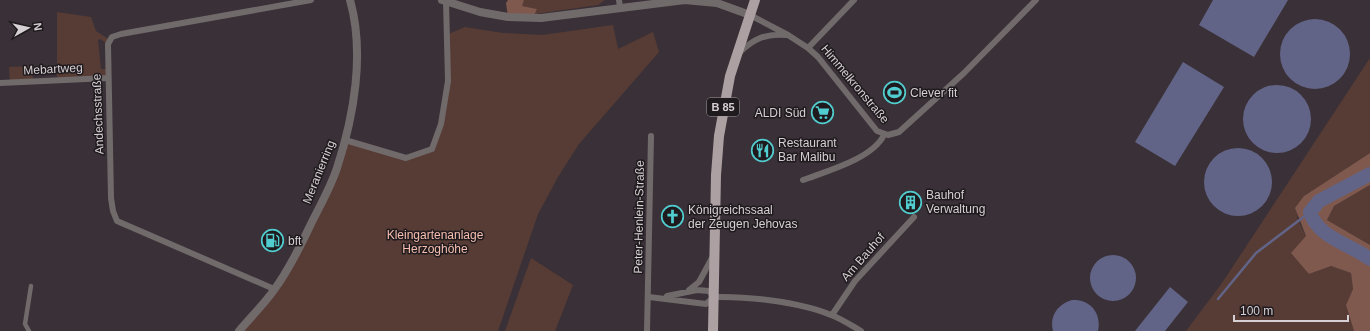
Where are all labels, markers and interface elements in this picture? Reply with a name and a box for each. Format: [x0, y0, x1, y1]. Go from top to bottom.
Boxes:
north arrow [8, 8, 48, 48]
text: N [31, 22, 44, 31]
street label: Himmelkronstraße [818, 42, 892, 126]
street label: Mebartweg [23, 60, 83, 78]
street label: Andechsstraße [90, 73, 106, 155]
sports icon: Clever fit [882, 80, 908, 106]
place label: Clever fit [910, 86, 958, 100]
road number: B 85 [707, 98, 739, 116]
supermarket icon: ALDI Süd [809, 100, 835, 126]
place label: ALDI Süd [755, 106, 806, 120]
place label: Restaurant Bar Malibu [778, 136, 837, 164]
restaurant icon: Restaurant Bar Malibu [750, 137, 776, 163]
street label: Meranierring [300, 138, 338, 206]
street label: Peter-Henlein-Straße [631, 160, 647, 274]
place label: Bauhof Verwaltung [926, 188, 985, 216]
building icon: Bauhof Verwaltung [897, 189, 923, 215]
place label: Königreichssaal der Zeugen Jehovas [688, 203, 797, 231]
church icon: Königreichssaal der Zeugen Jehovas [659, 204, 685, 230]
fuel station icon: bft [260, 228, 286, 254]
park label: Kleingartenanlage Herzoghöhe [387, 228, 484, 256]
street label: Am Bauhof [838, 230, 888, 284]
place label: bft [288, 234, 302, 248]
scale bar [1234, 297, 1348, 323]
text: 100 m [1240, 304, 1273, 318]

